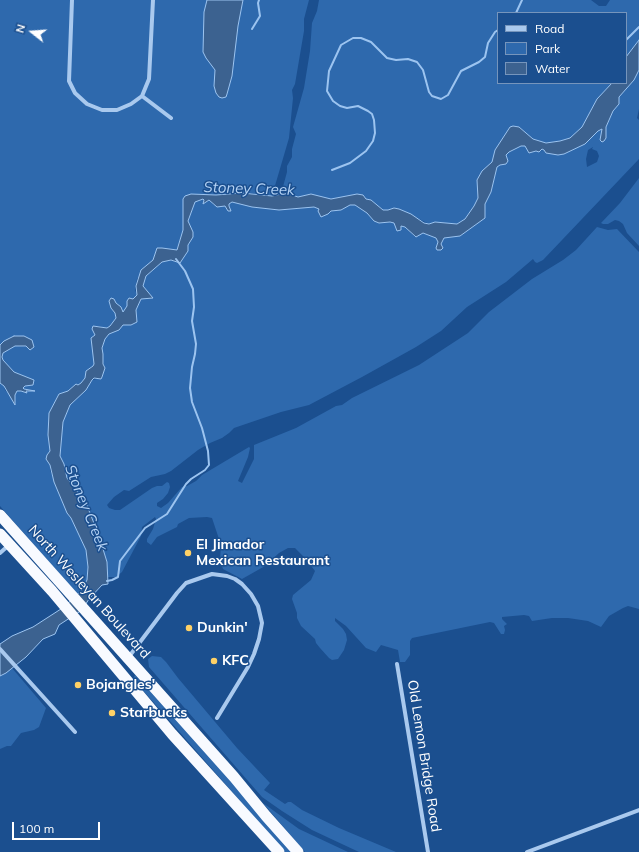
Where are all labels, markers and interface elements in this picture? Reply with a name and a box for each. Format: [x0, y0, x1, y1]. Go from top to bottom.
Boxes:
north arrow [12, 12, 52, 52]
legend [497, 12, 627, 84]
text: Road [535, 21, 564, 36]
text: N [13, 22, 28, 35]
text: Park [535, 41, 560, 56]
text: Water [535, 61, 570, 76]
water label: Stoney Creek [203, 178, 295, 200]
water label: Stoney Creek [61, 462, 111, 554]
street label: North Wesleyan Boulevard [25, 522, 153, 662]
place label: El Jimador Mexican Restaurant [196, 537, 330, 570]
marker: El Jimador Mexican Restaurant [183, 548, 193, 558]
place label: Dunkin' [197, 620, 248, 636]
marker: Dunkin' [184, 623, 194, 633]
place label: KFC [222, 653, 249, 669]
marker: KFC [209, 656, 219, 666]
place label: Bojangles' [86, 677, 155, 693]
street label: Old Lemon Bridge Road [404, 679, 444, 833]
marker: Bojangles' [73, 680, 83, 690]
place label: Starbucks [120, 705, 187, 721]
marker: Starbucks [107, 708, 117, 718]
scale bar [14, 814, 102, 840]
text: 100 m [19, 821, 54, 836]

